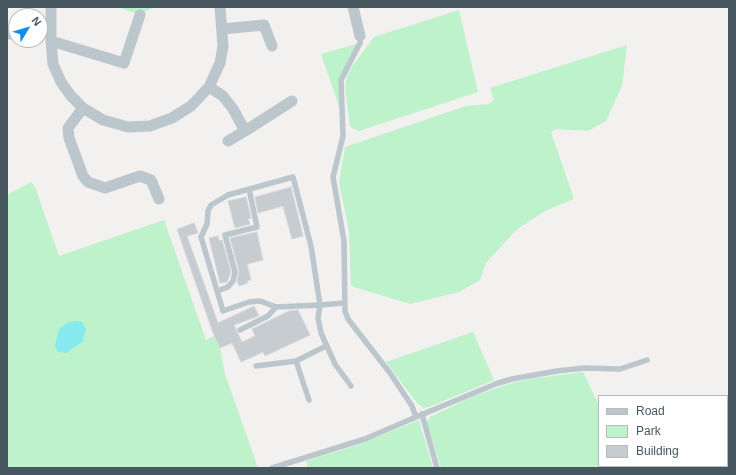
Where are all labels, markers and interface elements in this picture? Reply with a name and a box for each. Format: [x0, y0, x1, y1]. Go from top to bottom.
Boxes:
north arrow [8, 8, 48, 48]
text: N [29, 14, 44, 28]
legend [598, 395, 728, 467]
text: Road [636, 404, 665, 418]
text: Park [636, 424, 661, 438]
text: Building [636, 444, 679, 458]

